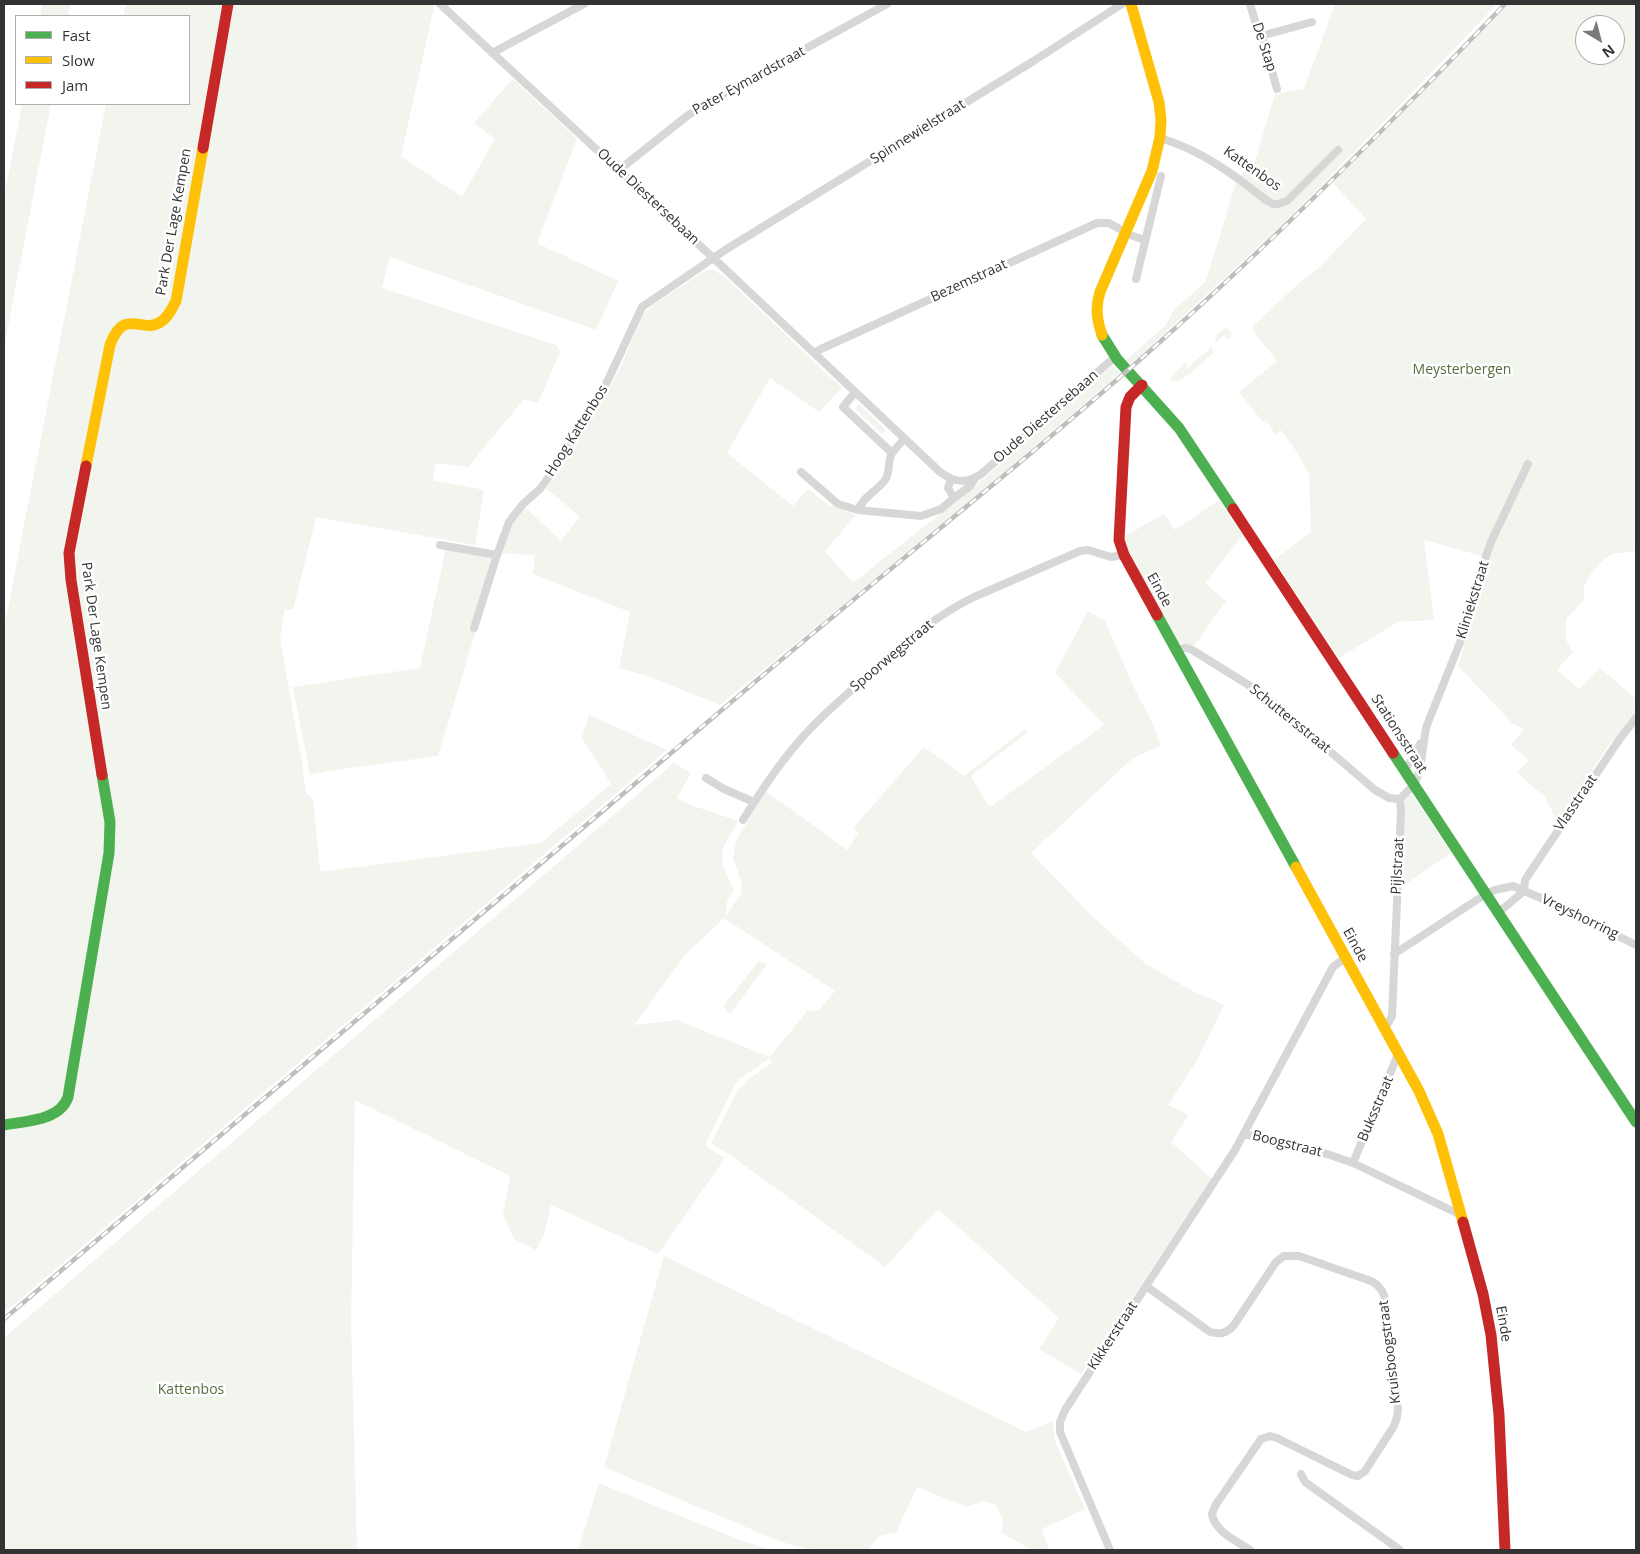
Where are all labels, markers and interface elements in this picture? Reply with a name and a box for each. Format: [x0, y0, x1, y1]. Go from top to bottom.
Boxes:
legend [15, 15, 190, 105]
north arrow [1575, 15, 1625, 65]
street label: De Stap [1248, 20, 1280, 74]
text: Fast [62, 25, 91, 45]
text: N [1598, 41, 1619, 63]
street label: Pater Eymardstraat [690, 43, 808, 119]
text: Slow [62, 50, 95, 70]
text: Jam [62, 75, 88, 95]
street label: Spinnewielstraat [868, 96, 968, 168]
street label: Kattenbos [1220, 143, 1284, 195]
street label: Oude Diestersebaan [593, 145, 703, 249]
street label: Park Der Lage Kempen [153, 147, 195, 297]
street label: Bezemstraat [928, 256, 1010, 306]
park label: Meysterbergen [1413, 362, 1511, 378]
street label: Oude Diestersebaan [990, 367, 1102, 467]
street label: Hoog Kattenbos [542, 382, 612, 480]
street label: Kliniekstraat [1453, 559, 1493, 641]
street label: Park Der Lage Kempen [77, 561, 115, 711]
street label: Einde [1143, 570, 1175, 610]
street label: Spoorwegstraat [847, 616, 937, 696]
street label: Schuttersstraat [1246, 681, 1334, 757]
street label: Stationsstraat [1367, 691, 1431, 777]
street label: Vlasstraat [1551, 772, 1601, 834]
street label: Pijlstraat [1388, 837, 1408, 895]
street label: Vreyshorring [1539, 891, 1621, 943]
street label: Einde [1339, 925, 1371, 965]
street label: Buksstraat [1355, 1074, 1397, 1144]
street label: Boogstraat [1250, 1127, 1324, 1161]
street label: Kikkerstraat [1085, 1299, 1141, 1373]
street label: Kruisboogstraat [1375, 1299, 1405, 1405]
street label: Einde [1492, 1305, 1514, 1343]
park label: Kattenbos [158, 1382, 224, 1398]

